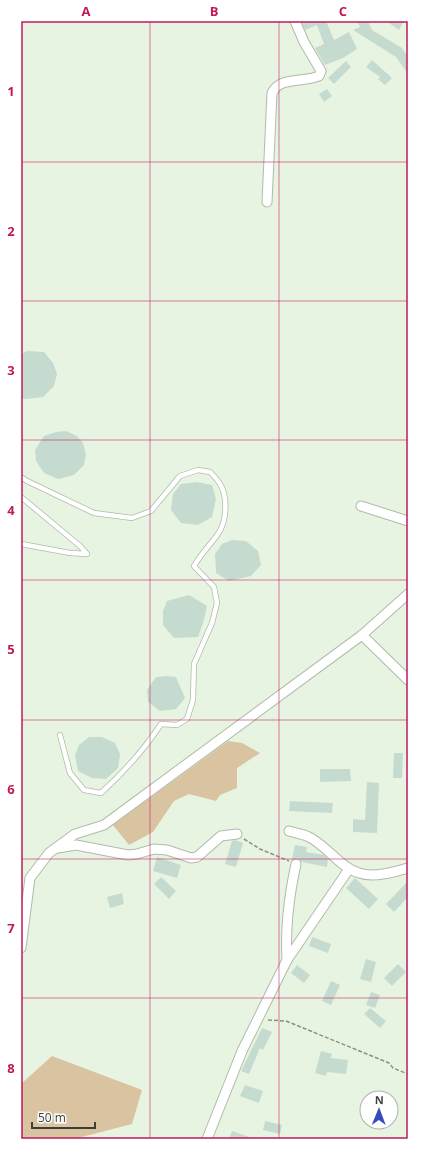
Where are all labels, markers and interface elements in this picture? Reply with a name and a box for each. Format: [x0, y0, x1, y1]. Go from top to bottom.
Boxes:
text: A [82, 2, 91, 20]
text: B [210, 2, 219, 20]
text: C [339, 2, 347, 20]
text: 1 [7, 82, 15, 100]
text: 2 [7, 222, 15, 240]
text: 3 [7, 361, 15, 379]
text: 4 [7, 501, 15, 519]
text: 5 [7, 640, 15, 658]
text: 6 [7, 780, 15, 798]
text: 7 [7, 919, 15, 937]
text: 8 [7, 1059, 15, 1077]
north arrow [359, 1090, 399, 1130]
text: N [375, 1092, 384, 1107]
scale bar [32, 1104, 95, 1130]
text: 50 m [38, 1109, 66, 1126]

